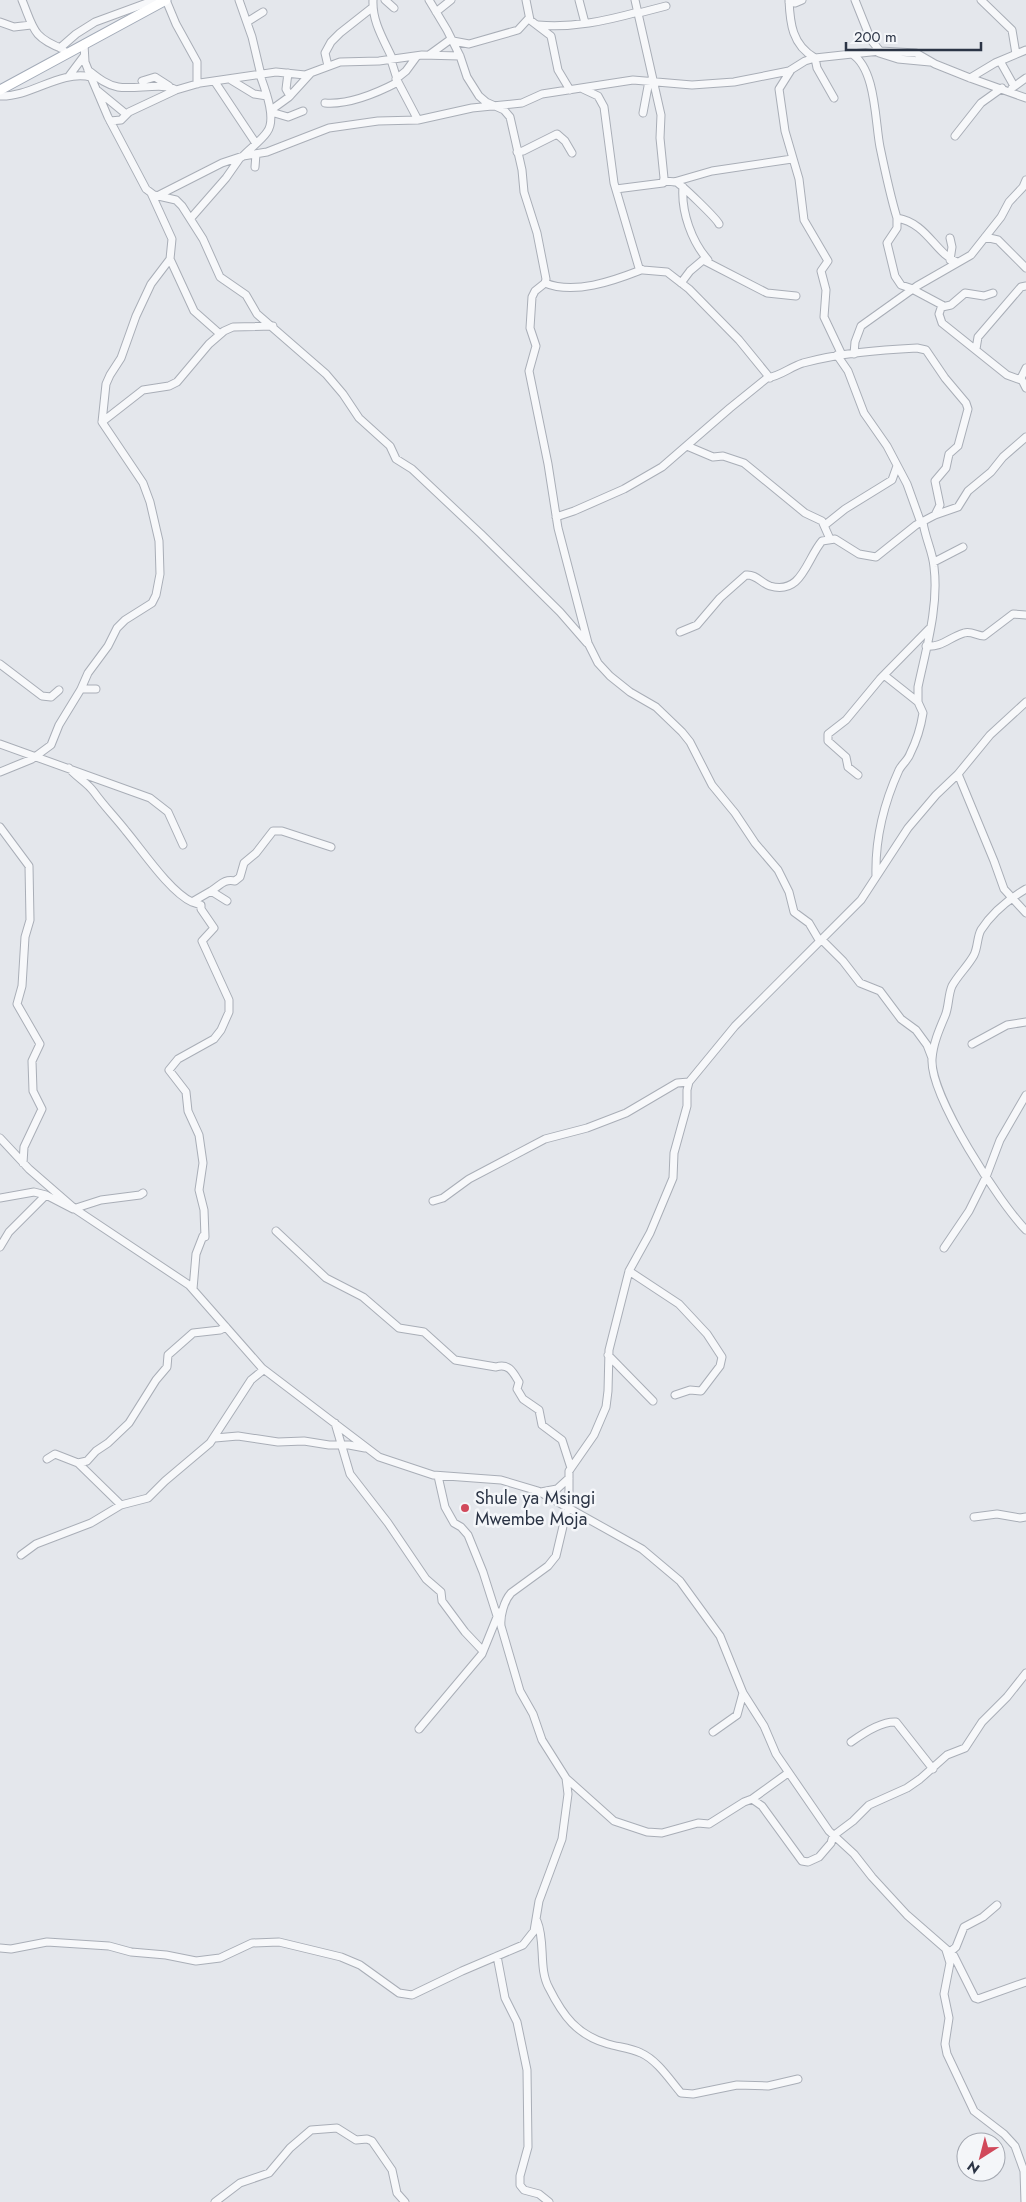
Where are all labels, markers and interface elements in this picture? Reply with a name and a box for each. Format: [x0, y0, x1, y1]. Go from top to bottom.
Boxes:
scale bar [846, 20, 981, 52]
text: 200 m [854, 26, 897, 48]
place label: Shule ya Msingi Mwembe Moja [475, 1485, 595, 1532]
marker: Shule ya Msingi Mwembe Moja [459, 1502, 471, 1514]
north arrow [956, 2132, 1006, 2182]
text: N [963, 2156, 984, 2179]

